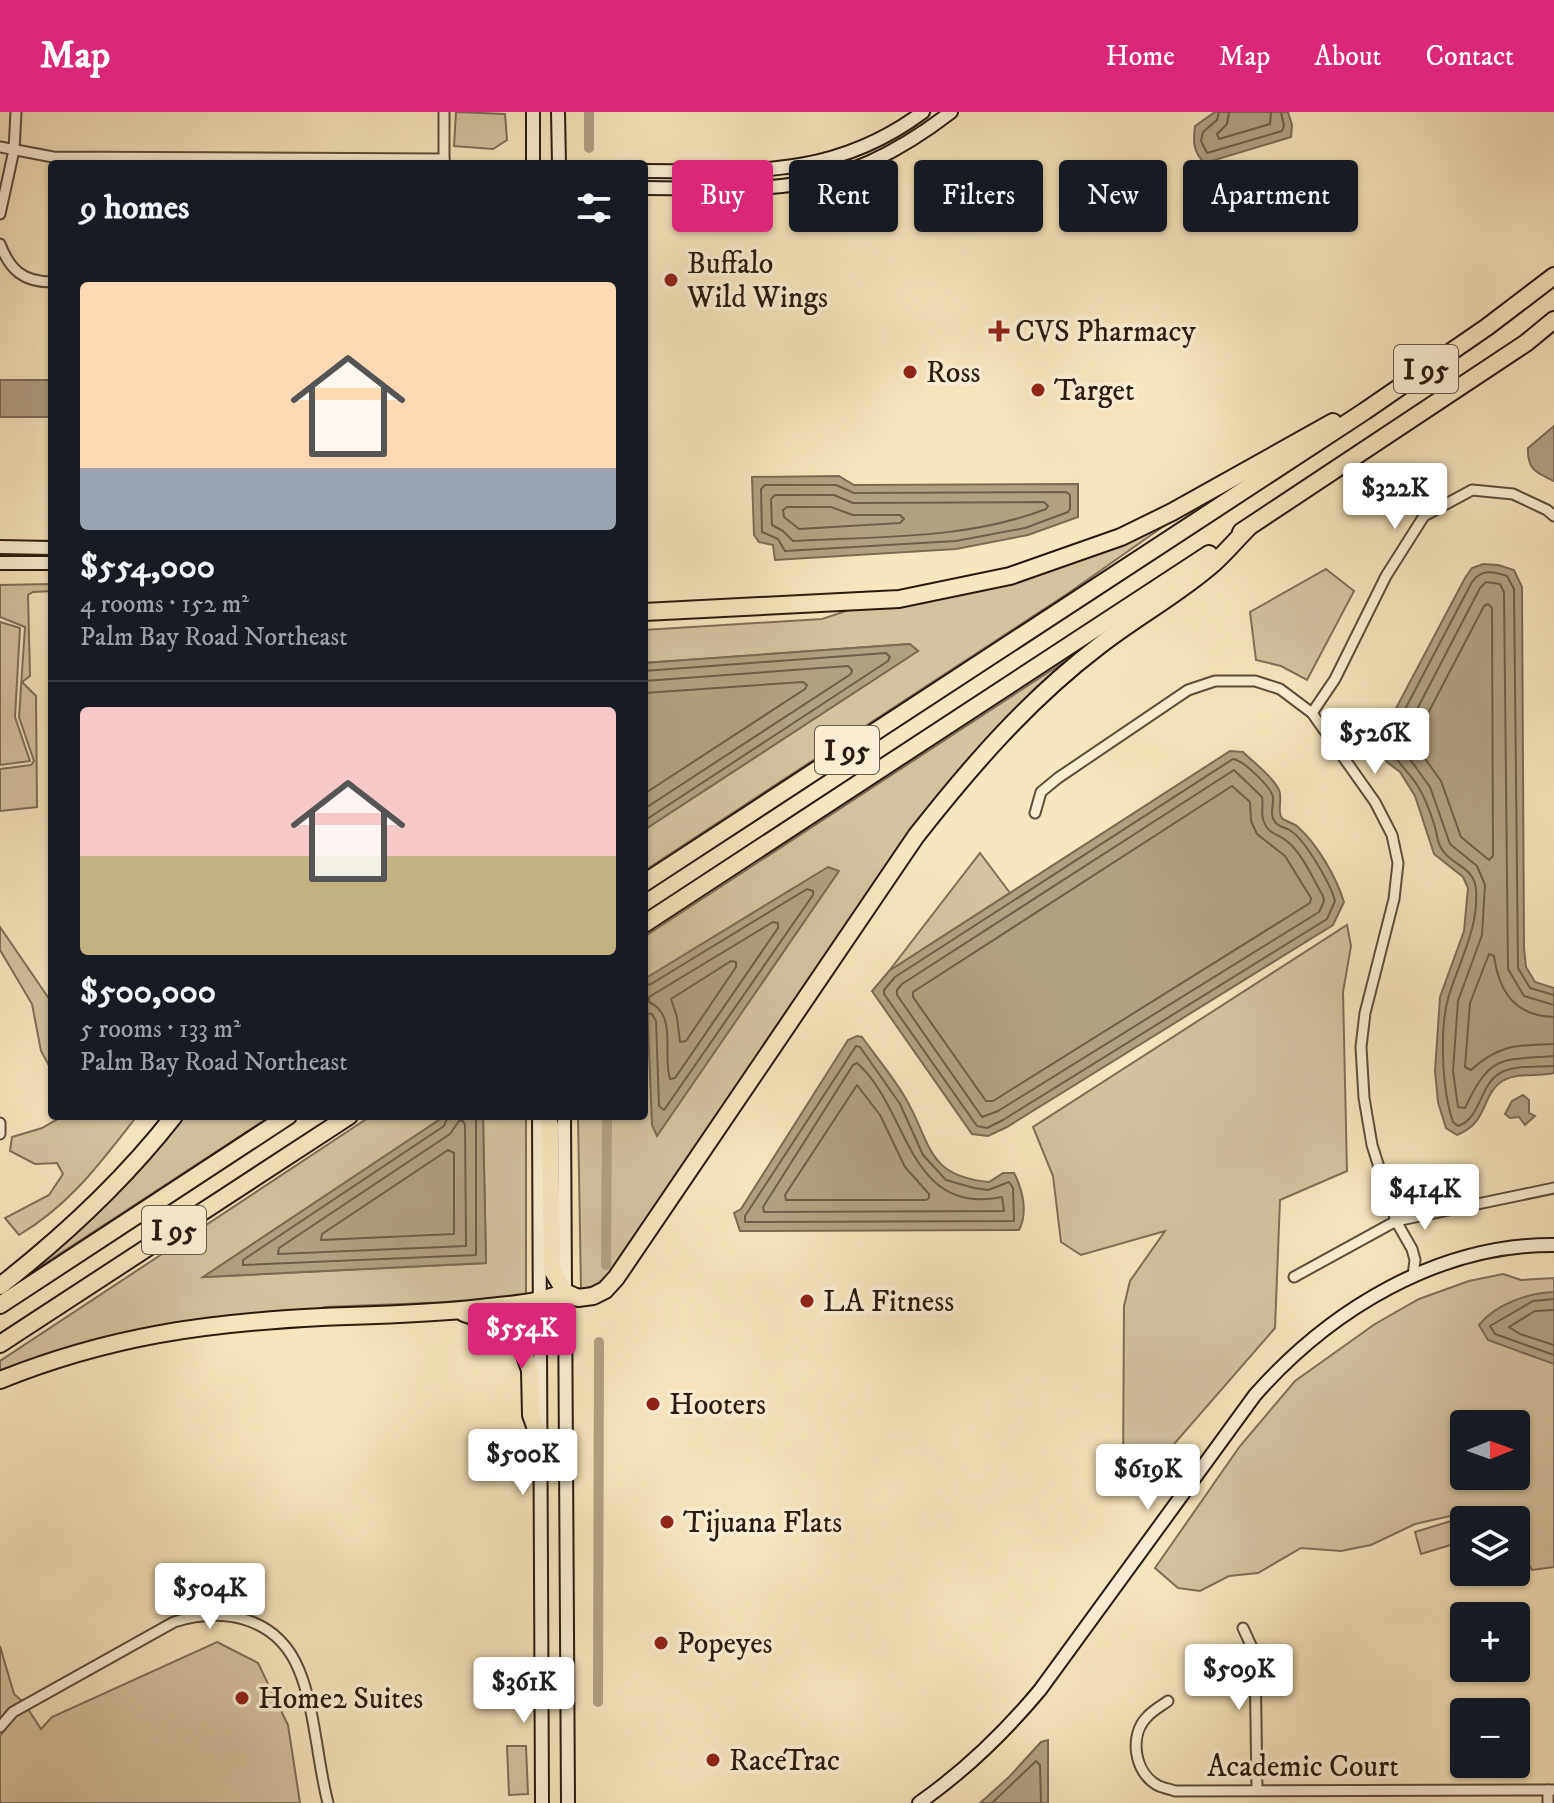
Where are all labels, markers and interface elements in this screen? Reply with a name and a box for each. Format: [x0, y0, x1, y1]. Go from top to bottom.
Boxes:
text: Map [40, 32, 110, 80]
text: Home [1106, 39, 1175, 74]
text: Map [1219, 39, 1270, 74]
text: About [1314, 39, 1381, 74]
text: Contact [1425, 39, 1514, 74]
chip: Buy [672, 160, 773, 232]
chip: Rent [789, 160, 898, 232]
chip: Filters [914, 160, 1043, 232]
chip: New [1059, 160, 1167, 232]
chip: Apartment [1183, 160, 1358, 232]
icon: filters [572, 186, 616, 230]
text: 9 homes [80, 187, 189, 229]
place label: Buffalo Wild Wings [686, 246, 828, 317]
marker: Buffalo Wild Wings [662, 271, 680, 289]
place label: CVS Pharmacy [1015, 314, 1196, 351]
marker: CVS Pharmacy [990, 322, 1008, 340]
icon: home [276, 334, 420, 478]
road number: I 95 [1394, 345, 1458, 393]
place label: Ross [926, 355, 980, 392]
marker: Ross [901, 363, 919, 381]
place label: Target [1054, 373, 1135, 410]
marker: Target [1029, 381, 1047, 399]
pin: $322K [1339, 463, 1451, 531]
text: $322K [1361, 472, 1429, 505]
text: $554,000 [80, 546, 215, 588]
text: 4 rooms · 152 m² [80, 588, 249, 621]
text: Palm Bay Road Northeast [80, 621, 347, 654]
pin: $526K [1319, 708, 1431, 776]
text: $526K [1339, 717, 1411, 750]
road number: I 95 [815, 726, 879, 774]
icon: home [276, 759, 420, 903]
text: $500,000 [80, 971, 216, 1013]
text: 5 rooms · 133 m² [80, 1013, 241, 1046]
text: Palm Bay Road Northeast [80, 1046, 347, 1079]
pin: $414K [1369, 1164, 1481, 1232]
text: $414K [1389, 1173, 1461, 1206]
road number: I 95 [142, 1206, 206, 1254]
place label: LA Fitness [823, 1284, 954, 1321]
marker: LA Fitness [798, 1292, 816, 1310]
pin: $554K [466, 1303, 578, 1371]
text: $554K [486, 1312, 558, 1345]
place label: Hooters [669, 1387, 766, 1424]
marker: Hooters [644, 1395, 662, 1413]
north arrow [1450, 1410, 1530, 1490]
map controls [1450, 1410, 1530, 1778]
pin: $500K [467, 1429, 579, 1497]
text: $500K [486, 1438, 560, 1471]
pin: $619K [1092, 1444, 1204, 1512]
text: $619K [1114, 1453, 1182, 1486]
place label: Tijuana Flats [683, 1505, 842, 1542]
button: layers [1450, 1506, 1530, 1586]
marker: Tijuana Flats [658, 1513, 676, 1531]
pin: $504K [154, 1563, 266, 1631]
text: $504K [173, 1572, 247, 1605]
button: + [1450, 1602, 1530, 1682]
place label: Popeyes [677, 1626, 773, 1663]
marker: Popeyes [652, 1634, 670, 1652]
pin: $509K [1183, 1644, 1295, 1712]
text: $509K [1203, 1653, 1275, 1686]
pin: $361K [468, 1657, 580, 1725]
text: $361K [491, 1666, 557, 1699]
place label: Home2 Suites [258, 1681, 423, 1718]
marker: Home2 Suites [233, 1689, 251, 1707]
button: − [1450, 1698, 1530, 1778]
place label: RaceTrac [729, 1743, 840, 1780]
street label: Academic Court [1207, 1749, 1399, 1786]
marker: RaceTrac [704, 1751, 722, 1769]

